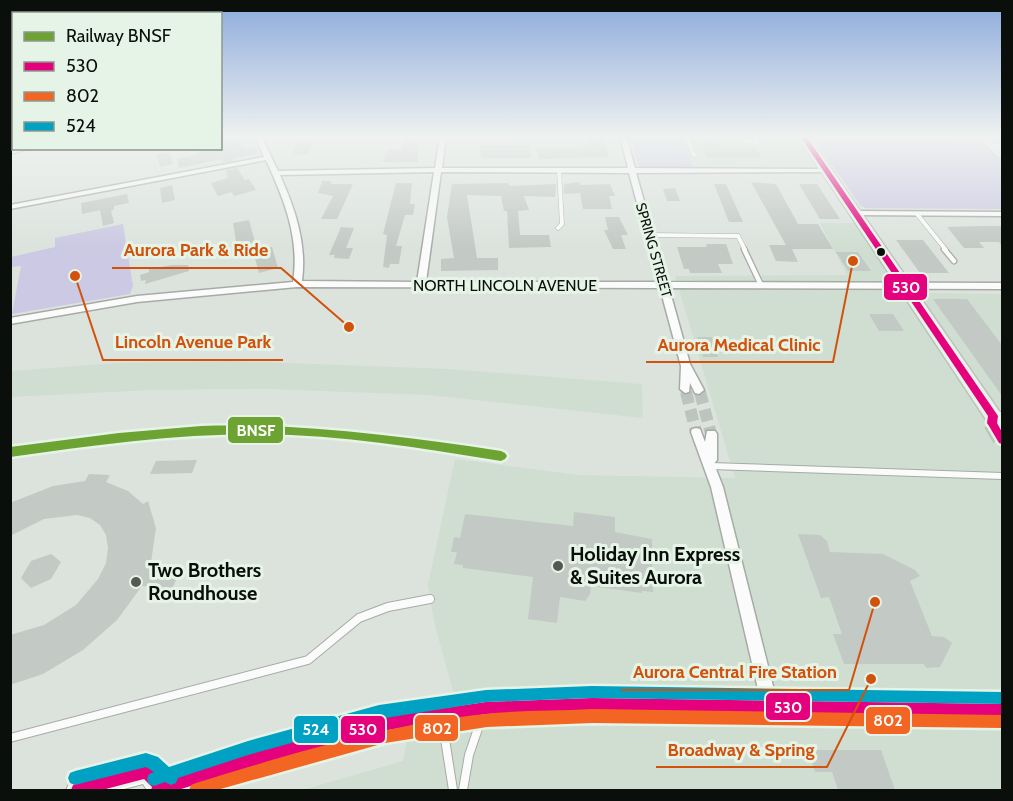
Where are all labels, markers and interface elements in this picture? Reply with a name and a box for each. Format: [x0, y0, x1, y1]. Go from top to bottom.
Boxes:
legend [12, 12, 222, 150]
text: Railway BNSF [66, 25, 172, 47]
text: 530 [66, 55, 98, 77]
text: 802 [66, 85, 99, 107]
text: 524 [66, 115, 96, 137]
street label: SPRING STREET [632, 201, 676, 300]
callout: Aurora Park & Ride [112, 232, 281, 268]
text: Aurora Park & Ride [124, 239, 268, 261]
unlabelled marker [875, 246, 887, 258]
line badge: 530 [883, 273, 928, 301]
street label: NORTH LINCOLN AVENUE [413, 276, 597, 295]
text: 530 [892, 278, 920, 297]
callout: Lincoln Avenue Park [103, 324, 283, 360]
callout: Aurora Medical Clinic [646, 326, 833, 362]
text: Lincoln Avenue Park [115, 331, 271, 353]
text: Aurora Medical Clinic [658, 334, 820, 356]
line badge: BNSF [227, 416, 284, 444]
text: BNSF [236, 421, 276, 440]
place label: Holiday Inn Express & Suites Aurora [570, 542, 740, 589]
place label: Two Brothers Roundhouse [148, 558, 261, 605]
marker: Holiday Inn Express & Suites Aurora [551, 559, 565, 573]
marker: Two Brothers Roundhouse [129, 575, 143, 589]
callout: Aurora Central Fire Station [621, 654, 849, 690]
text: Aurora Central Fire Station [633, 661, 837, 683]
line badge: 530 [765, 692, 811, 721]
text: 530 [774, 698, 802, 717]
line badge: 802 [865, 706, 911, 735]
text: 802 [873, 711, 903, 730]
line badge: 802 [414, 714, 459, 742]
line badge: 524 [293, 715, 339, 744]
line badge: 530 [340, 715, 386, 744]
text: 802 [422, 719, 452, 738]
text: 524 [303, 720, 330, 739]
text: 530 [349, 720, 377, 739]
callout: Broadway & Spring [656, 731, 827, 767]
text: Broadway & Spring [668, 739, 814, 761]

